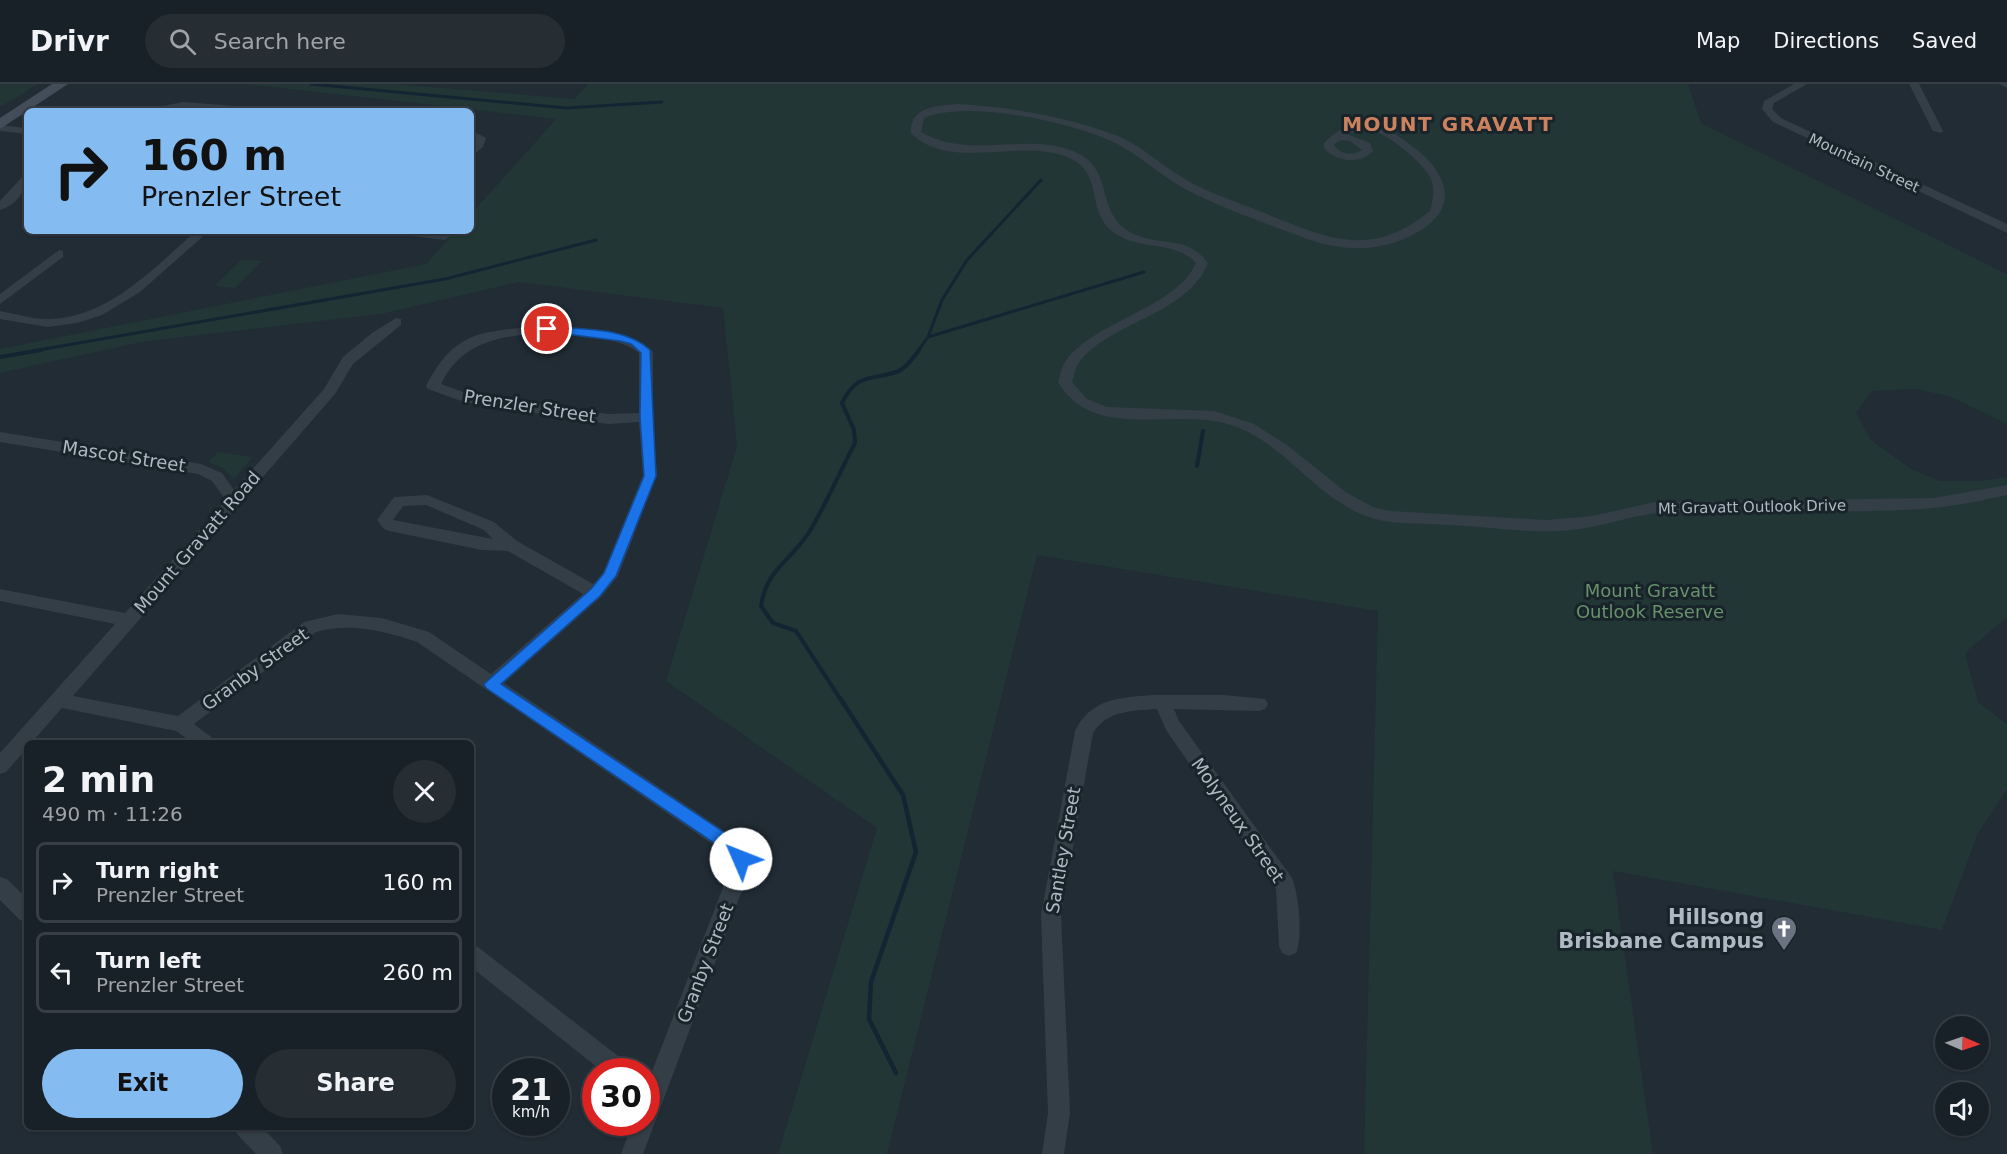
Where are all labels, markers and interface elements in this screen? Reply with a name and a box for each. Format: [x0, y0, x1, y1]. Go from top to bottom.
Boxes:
search box [145, 14, 565, 68]
text: Drivr [30, 25, 109, 58]
icon: search [166, 25, 199, 58]
text: Search here [214, 29, 346, 54]
text: Map [1696, 29, 1740, 53]
text: Directions [1773, 29, 1879, 53]
text: Saved [1912, 29, 1977, 53]
district label: MOUNT GRAVATT [1342, 112, 1554, 136]
street label: Mountain Street [1806, 129, 1922, 197]
text: 160 m [141, 131, 287, 180]
icon: right [42, 132, 120, 210]
text: Prenzler Street [141, 181, 341, 212]
pin [521, 303, 572, 354]
icon: arrive [530, 312, 563, 345]
street label: Prenzler Street [462, 385, 598, 427]
street label: Mascot Street [61, 436, 187, 476]
street label: Mount Gravatt Road [130, 467, 264, 617]
street label: Mt Gravatt Outlook Drive [1658, 496, 1846, 518]
park label: Mount Gravatt Outlook Reserve [1576, 580, 1724, 622]
street label: Granby Street [198, 623, 312, 715]
street label: Molyneux Street [1187, 754, 1289, 886]
text: 2 min [42, 759, 155, 800]
button: close [393, 760, 456, 823]
street label: Santley Street [1042, 785, 1084, 915]
text: 490 m · 11:26 [42, 802, 183, 826]
position arrow [709, 827, 773, 891]
text: Turn right [96, 858, 219, 883]
icon: right [45, 866, 78, 899]
text: 160 m [383, 870, 453, 895]
text: Prenzler Street [96, 883, 244, 907]
street label: Granby Street [673, 900, 737, 1026]
place label: Hillsong Brisbane Campus [1558, 905, 1764, 953]
church icon: Hillsong Brisbane Campus [1769, 914, 1799, 952]
text: Turn left [96, 948, 201, 973]
icon: left [45, 956, 78, 989]
text: 260 m [383, 960, 453, 985]
text: Prenzler Street [96, 973, 244, 997]
north arrow [1935, 1016, 1989, 1070]
map controls [1935, 1016, 1989, 1136]
button: Exit [42, 1049, 243, 1118]
button: Share [255, 1049, 456, 1118]
speed limit sign: 30 [582, 1058, 660, 1136]
text: 21 [510, 1072, 552, 1107]
button: sound [1935, 1082, 1989, 1136]
text: km/h [512, 1103, 550, 1121]

